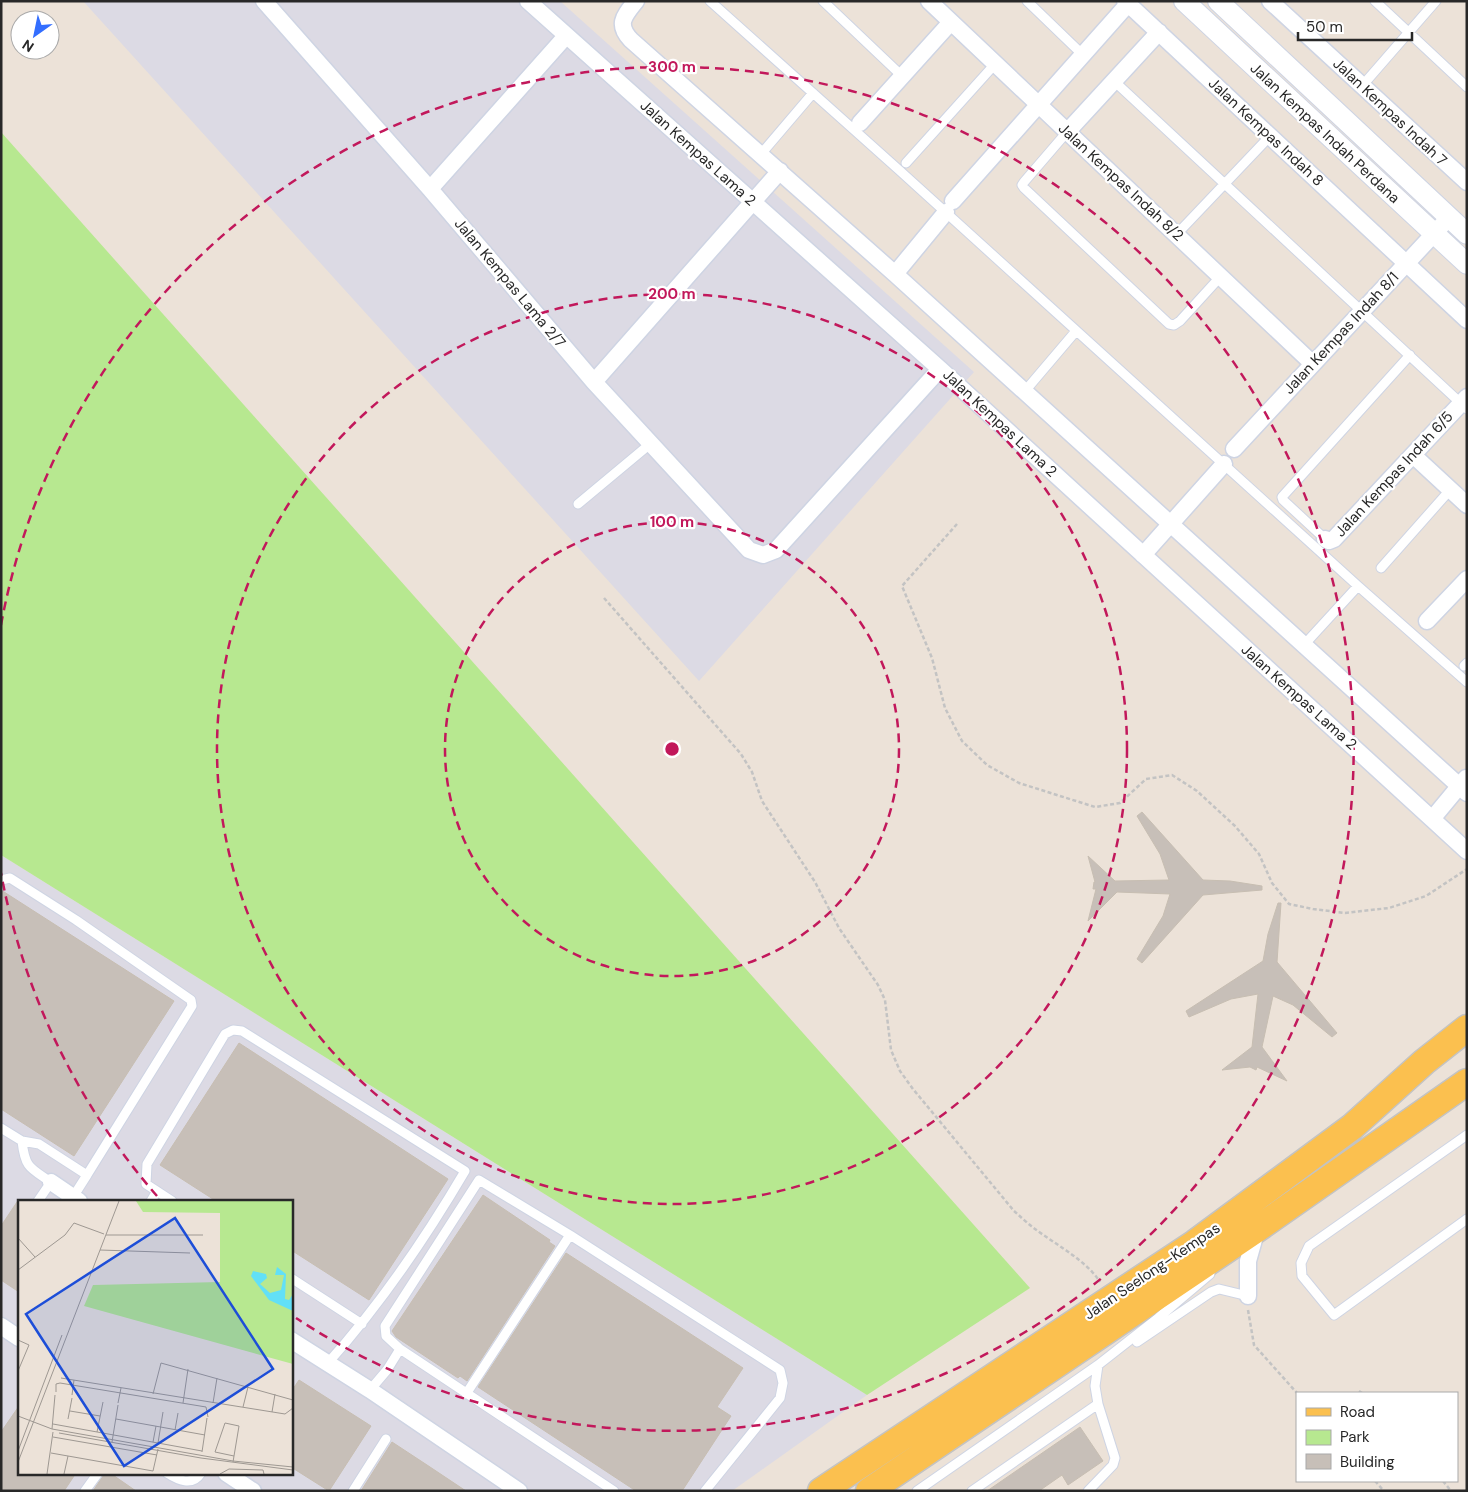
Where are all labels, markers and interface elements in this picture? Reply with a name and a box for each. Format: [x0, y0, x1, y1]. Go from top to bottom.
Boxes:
north arrow [10, 10, 60, 60]
scale bar [1298, 10, 1412, 42]
text: 50 m [1306, 17, 1343, 37]
text: N [19, 36, 37, 56]
street label: Jalan Kempas Indah 7 [1329, 54, 1451, 170]
text: 300 m [648, 57, 696, 77]
street label: Jalan Kempas Indah Perdana [1246, 58, 1404, 208]
street label: Jalan Kempas Indah 8 [1204, 73, 1328, 191]
street label: Jalan Kempas Lama 2 [636, 96, 760, 210]
street label: Jalan Kempas Indah 8/2 [1054, 119, 1188, 245]
street label: Jalan Kempas Lama 2/7 [450, 214, 570, 352]
street label: Jalan Kempas Indah 8/1 [1279, 267, 1403, 399]
text: 200 m [648, 284, 696, 304]
street label: Jalan Kempas Lama 2 [939, 365, 1061, 481]
street label: Jalan Kempas Indah 6/5 [1331, 407, 1457, 541]
text: 100 m [650, 512, 694, 532]
street label: Jalan Kempas Lama 2 [1237, 640, 1361, 754]
centre of rings [663, 740, 681, 758]
inset map [18, 1200, 292, 1474]
street label: Jalan Seelong–Kempas [1080, 1218, 1224, 1324]
legend [1296, 1392, 1458, 1482]
text: Road [1340, 1402, 1375, 1422]
text: Park [1340, 1427, 1370, 1447]
text: Building [1340, 1452, 1395, 1472]

